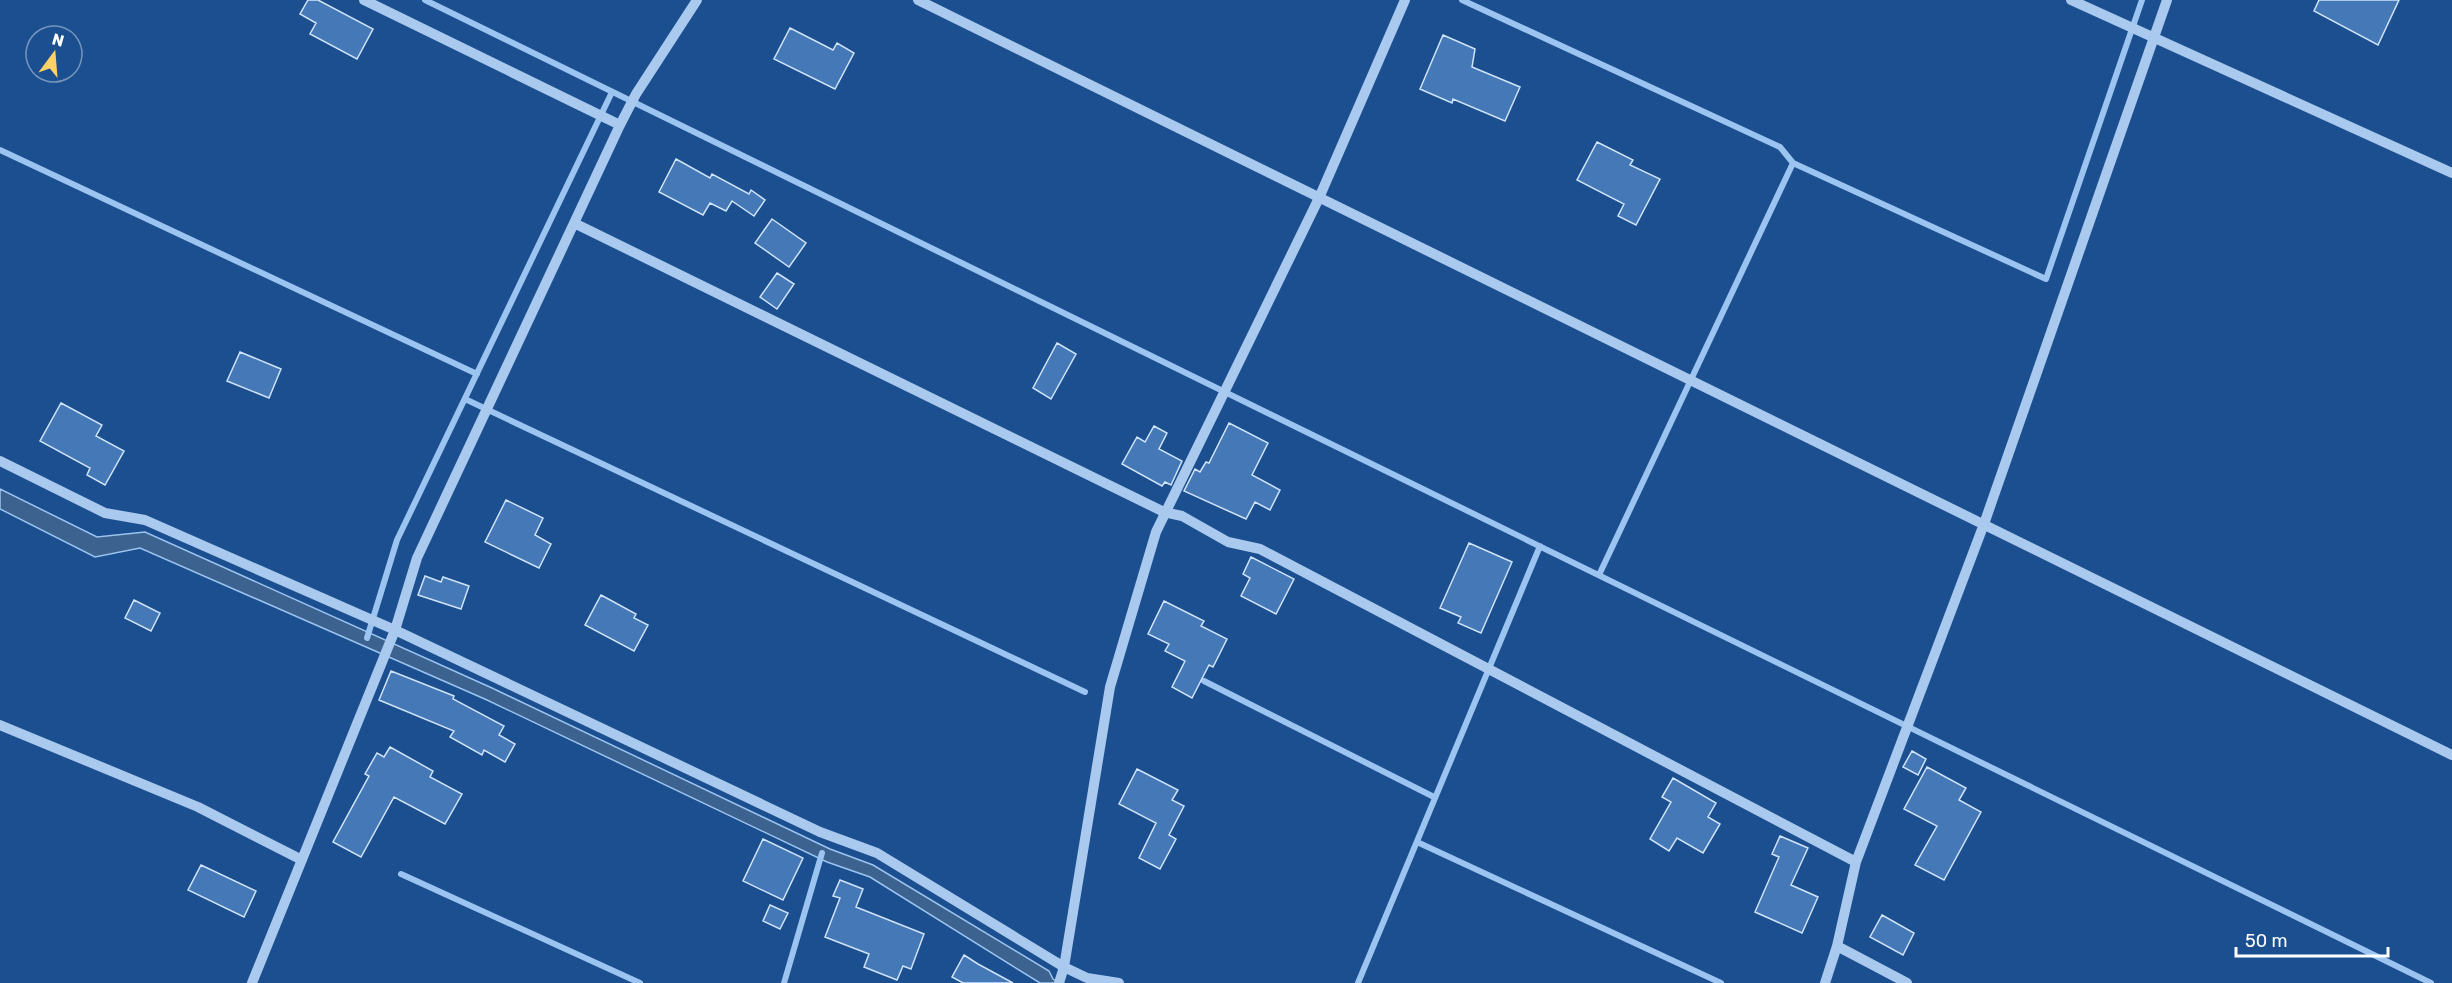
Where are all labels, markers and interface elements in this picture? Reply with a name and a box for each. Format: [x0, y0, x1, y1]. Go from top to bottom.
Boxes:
north arrow [24, 24, 84, 84]
text: N [50, 29, 66, 51]
scale bar [2236, 920, 2388, 958]
text: 50 m [2245, 930, 2288, 952]

